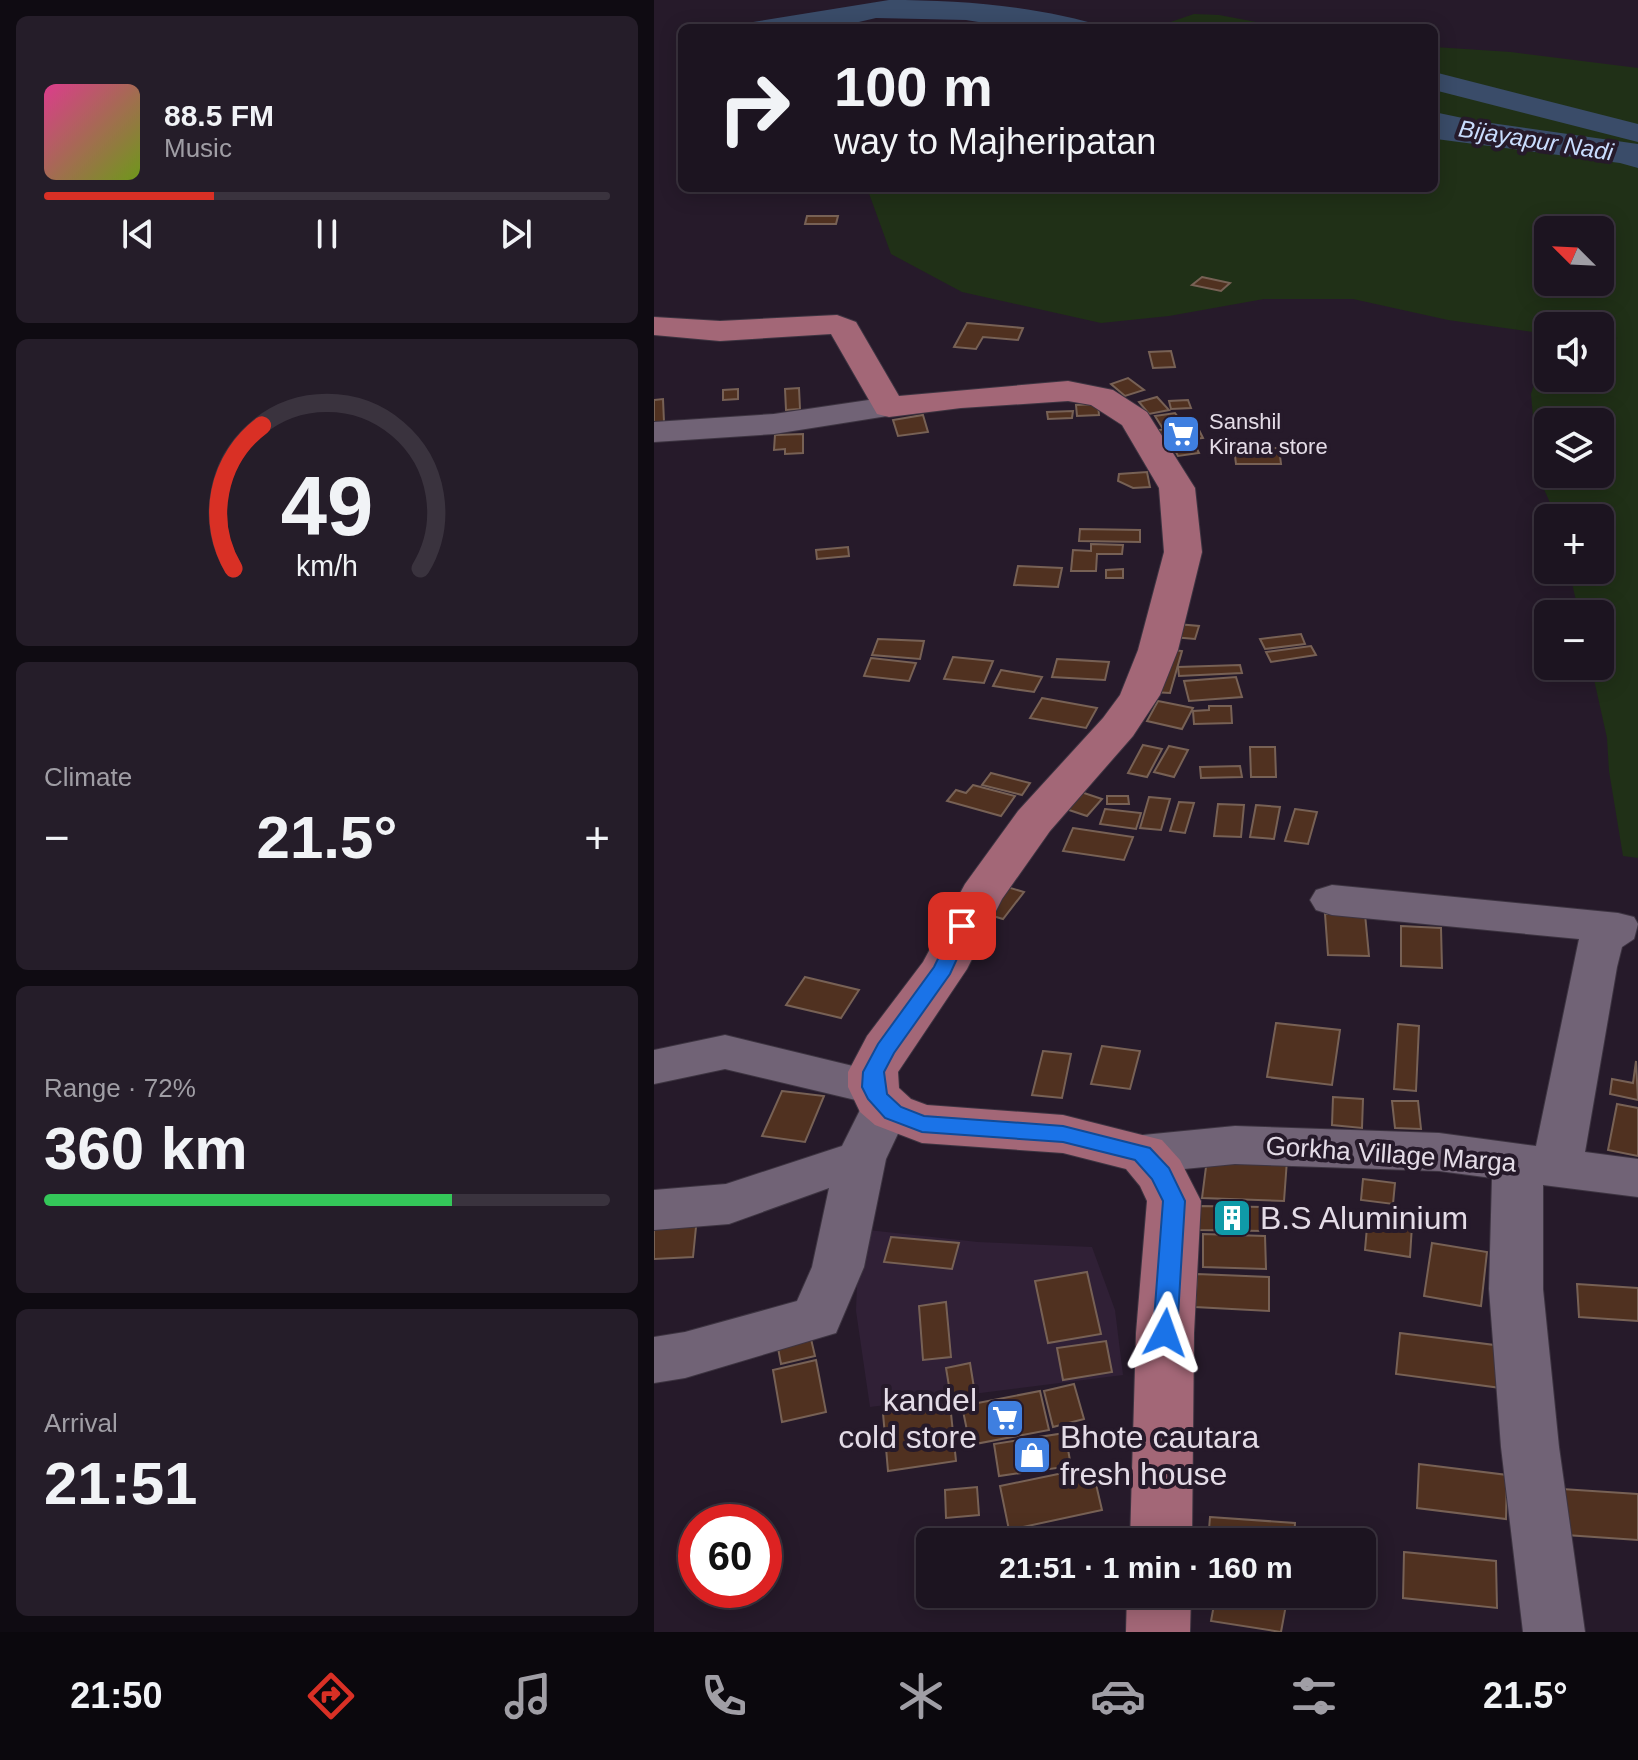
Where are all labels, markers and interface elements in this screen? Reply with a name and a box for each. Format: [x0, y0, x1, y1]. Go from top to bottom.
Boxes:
text: 100 m [834, 55, 993, 118]
icon: right [702, 56, 806, 160]
text: 88.5 FM [164, 99, 274, 132]
water label: Bijayapur Nadi [1457, 114, 1616, 166]
text: way to Majheripatan [834, 121, 1156, 162]
text: Music [164, 133, 232, 163]
icon: previous [116, 212, 160, 256]
icon: pause [305, 212, 349, 256]
icon: next [494, 212, 538, 256]
north arrow [1534, 216, 1614, 296]
map controls [1534, 216, 1614, 680]
button: sound [1534, 312, 1614, 392]
button: layers [1534, 408, 1614, 488]
place label: Sanshil Kirana store [1209, 409, 1328, 459]
supermarket icon: Sanshil Kirana store [1160, 413, 1202, 455]
text: 49 [281, 459, 373, 552]
button: + [1534, 504, 1614, 584]
text: km/h [296, 550, 358, 582]
button: − [1534, 600, 1614, 680]
text: Climate [44, 762, 132, 792]
text: 21.5° [257, 804, 397, 871]
text: − [44, 813, 70, 862]
text: + [584, 813, 610, 862]
pin [928, 892, 996, 960]
icon: arrive [940, 904, 984, 948]
text: Range · 72% [44, 1073, 196, 1103]
text: 360 km [44, 1115, 248, 1182]
street label: Gorkha Village Marga [1265, 1130, 1518, 1178]
building icon: B.S Aluminium [1211, 1197, 1253, 1239]
place label: B.S Aluminium [1260, 1200, 1468, 1236]
position arrow [1123, 1291, 1207, 1375]
place label: kandel cold store [838, 1382, 977, 1455]
supermarket icon: kandel cold store [984, 1397, 1026, 1439]
text: Arrival [44, 1408, 118, 1438]
place label: Bhote cautara fresh house [1060, 1419, 1259, 1492]
shop icon: Bhote cautara fresh house [1011, 1434, 1053, 1476]
text: 21:51 [44, 1450, 197, 1517]
speed limit sign: 60 [678, 1504, 782, 1608]
text: 21:51 · 1 min · 160 m [999, 1551, 1293, 1584]
icon: directions [303, 1668, 359, 1724]
icon: music [500, 1668, 556, 1724]
icon: phone [696, 1668, 752, 1724]
icon: climate [893, 1668, 949, 1724]
icon: car [1090, 1668, 1146, 1724]
icon: filters [1286, 1668, 1342, 1724]
text: 21:50 [70, 1675, 162, 1716]
text: 21.5° [1483, 1675, 1568, 1716]

